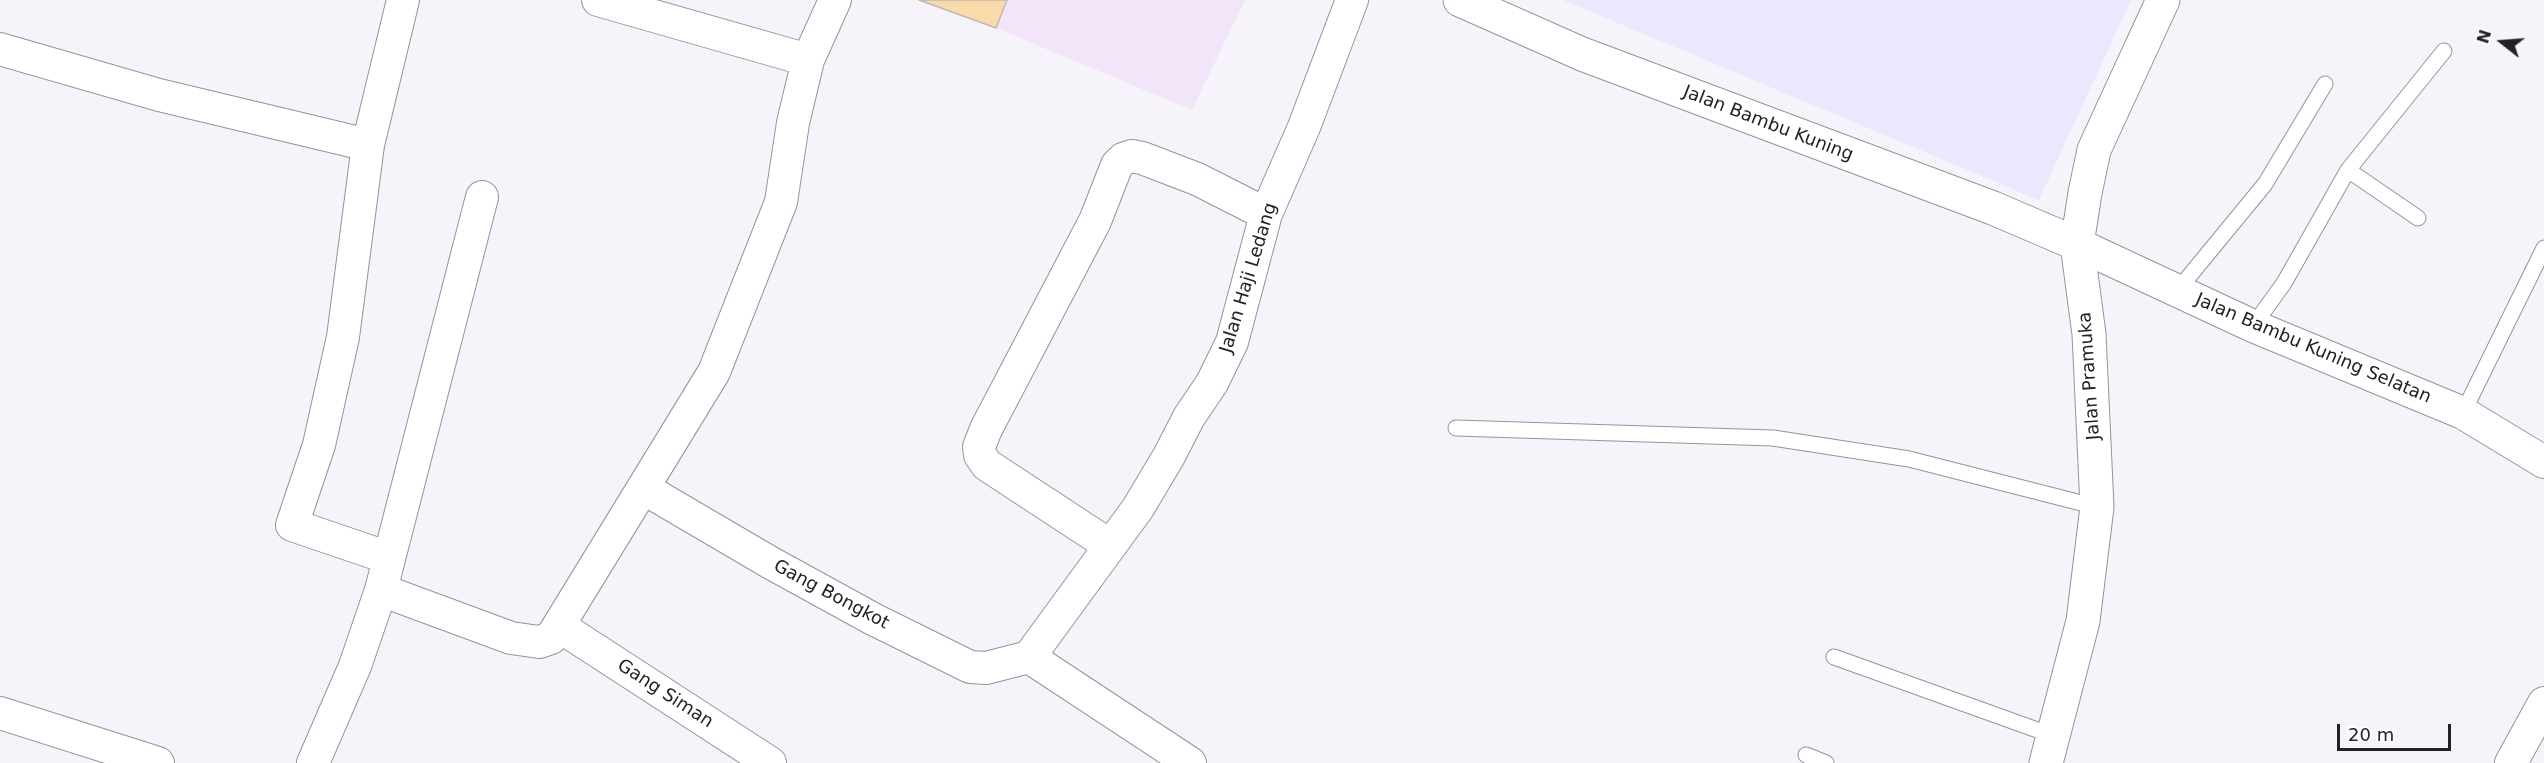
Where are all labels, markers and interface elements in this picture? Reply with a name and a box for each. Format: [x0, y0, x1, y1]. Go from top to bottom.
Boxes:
north arrow [2472, 12, 2532, 72]
text: N [2473, 27, 2495, 46]
street label: Jalan Bambu Kuning [1680, 82, 1856, 166]
street label: Jalan Haji Ledang [1216, 200, 1282, 356]
street label: Jalan Bambu Kuning Selatan [2192, 289, 2434, 409]
street label: Jalan Pramuka [2075, 311, 2105, 441]
street label: Gang Bongkot [770, 556, 892, 634]
street label: Gang Siman [613, 655, 717, 733]
scale bar [2340, 712, 2454, 750]
text: 20 m [2348, 724, 2394, 745]

